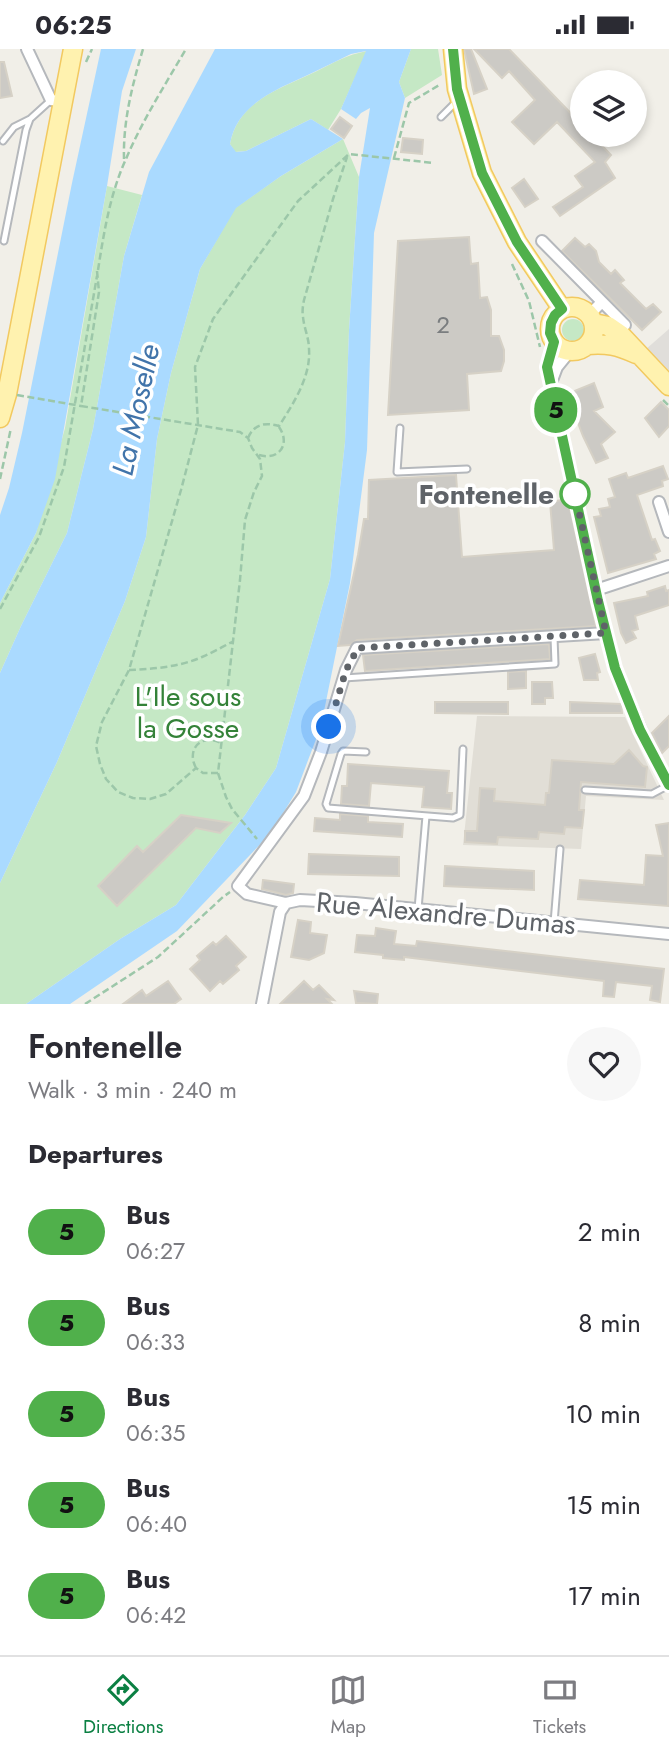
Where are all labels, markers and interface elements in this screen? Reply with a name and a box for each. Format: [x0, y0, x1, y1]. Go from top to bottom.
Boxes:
text: 06:25 [35, 6, 112, 44]
map controls [570, 70, 647, 147]
button: layers [570, 70, 647, 147]
house number: 2 [436, 307, 450, 342]
water label: La Moselle [101, 340, 170, 480]
line badge: 5 [533, 387, 579, 433]
text: 5 [548, 392, 564, 427]
place label: Fontenelle [418, 474, 554, 515]
marker: Fontenelle [560, 479, 590, 509]
park label: L'Ile sous la Gosse [135, 676, 241, 749]
your location [311, 709, 346, 744]
street label: Rue Alexandre Dumas [314, 882, 577, 945]
text: Fontenelle [28, 1023, 182, 1070]
button: heart [567, 1027, 641, 1101]
text: Walk · 3 min · 240 m [28, 1073, 237, 1107]
text: Departures [28, 1135, 163, 1173]
text: Bus [126, 1196, 170, 1234]
text: 2 min [578, 1213, 641, 1251]
text: 5 [59, 1214, 74, 1249]
text: 06:27 [126, 1234, 185, 1268]
text: Bus [126, 1287, 170, 1325]
text: 8 min [578, 1304, 641, 1342]
text: 5 [59, 1305, 74, 1340]
text: 06:33 [126, 1325, 185, 1359]
text: Bus [126, 1378, 170, 1416]
text: 10 min [565, 1395, 641, 1433]
text: 5 [59, 1396, 74, 1431]
text: 06:35 [126, 1416, 185, 1450]
text: Bus [126, 1469, 170, 1507]
text: 15 min [566, 1486, 641, 1524]
text: 5 [59, 1487, 74, 1522]
text: 06:40 [126, 1507, 187, 1541]
text: Bus [126, 1560, 170, 1598]
text: 17 min [567, 1577, 641, 1615]
text: 5 [59, 1578, 74, 1613]
text: 06:42 [126, 1598, 186, 1632]
tab: Directions [83, 1671, 163, 1740]
tab: Map [329, 1671, 367, 1740]
tab: Tickets [533, 1671, 586, 1740]

